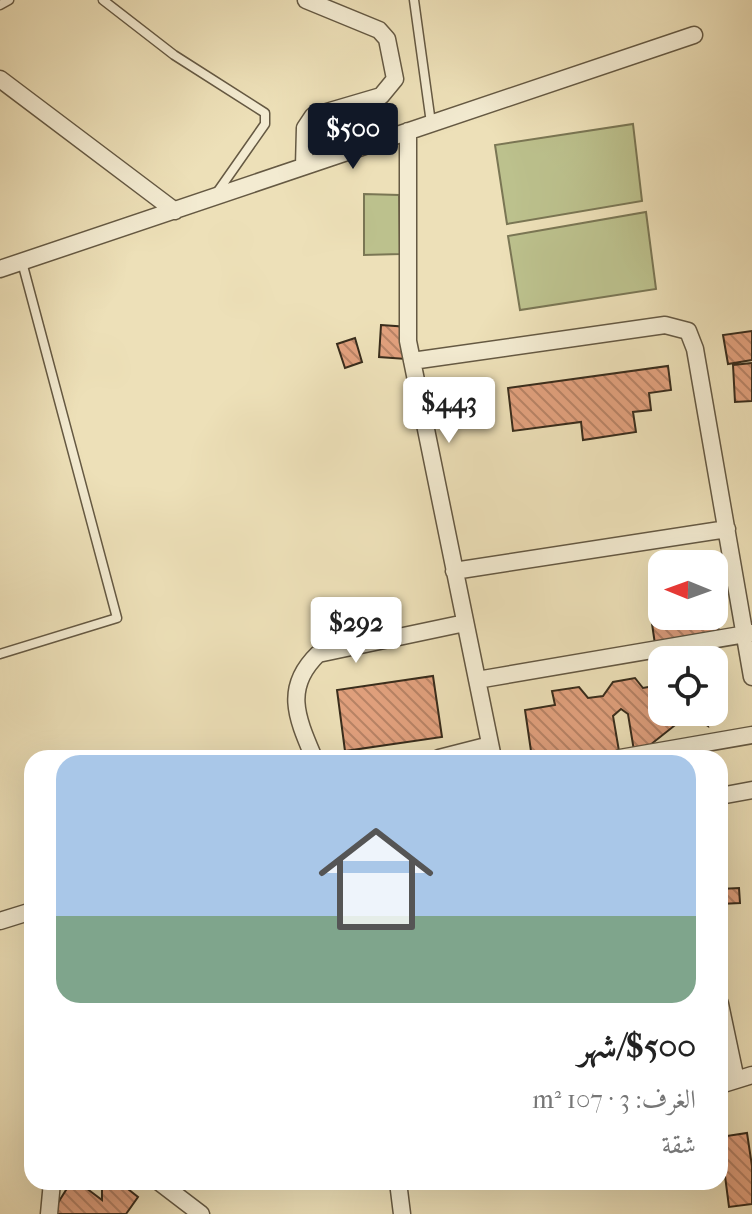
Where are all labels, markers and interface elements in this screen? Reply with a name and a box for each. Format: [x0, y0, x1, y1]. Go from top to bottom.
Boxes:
pin: $500 [306, 103, 400, 171]
text: $500 [326, 113, 380, 144]
pin: $443 [402, 377, 496, 445]
text: $443 [421, 387, 477, 418]
north arrow [648, 550, 728, 630]
map controls [648, 550, 728, 726]
pin: $292 [309, 597, 403, 665]
text: $292 [329, 607, 383, 638]
button: locate [648, 646, 728, 726]
icon: home [304, 807, 448, 951]
text: $500/شهر [578, 1026, 696, 1066]
text: الغرف: 3 · 107 m² [532, 1084, 696, 1115]
text: شقة [662, 1129, 696, 1160]

